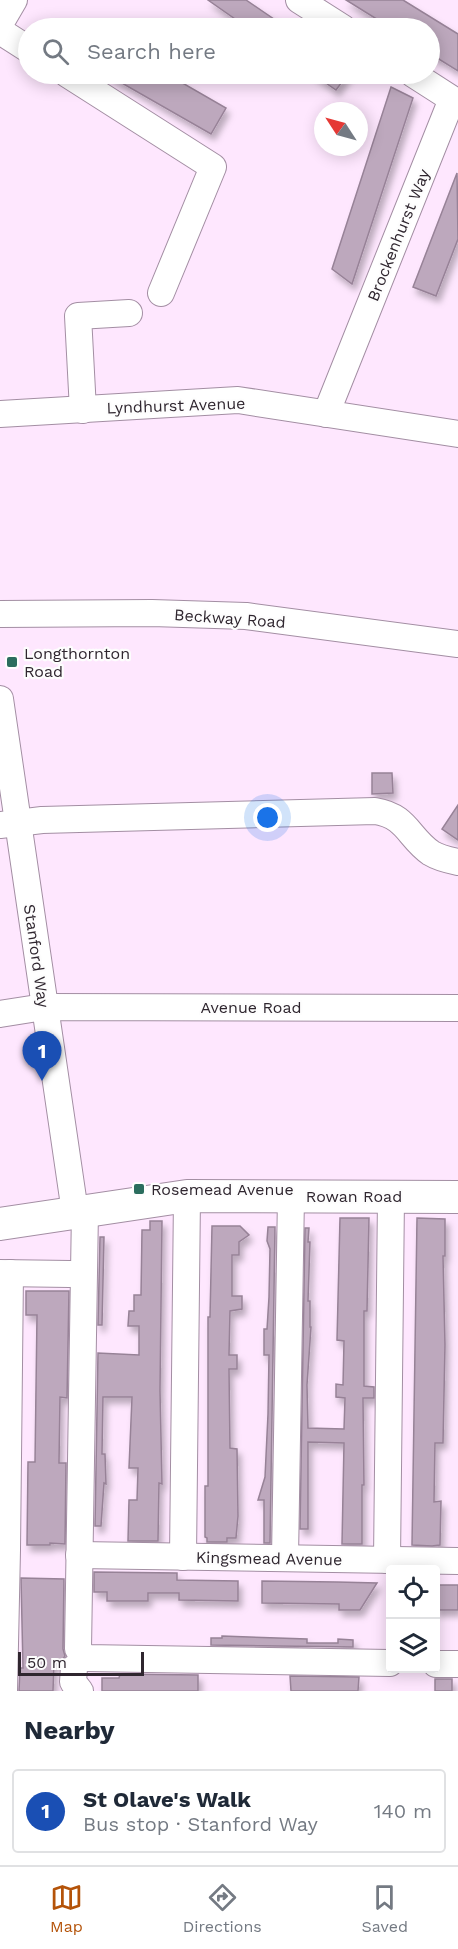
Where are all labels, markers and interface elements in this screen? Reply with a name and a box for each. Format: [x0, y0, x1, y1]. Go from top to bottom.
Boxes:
search box [18, 18, 440, 84]
icon: search [39, 35, 72, 68]
text: Search here [87, 39, 216, 64]
north arrow [314, 102, 368, 156]
street label: Brockenhurst Way [363, 166, 434, 304]
street label: Lyndhurst Avenue [106, 394, 246, 417]
street label: Beckway Road [174, 605, 286, 632]
place label: Longthornton Road [24, 644, 130, 681]
marker: Longthornton Road [5, 655, 19, 669]
your location [253, 803, 282, 832]
street label: Stanford Way [20, 903, 53, 1010]
street label: Avenue Road [200, 998, 302, 1017]
pin: 1 [22, 1032, 62, 1081]
place label: Rosemead Avenue [151, 1180, 294, 1199]
marker: Rosemead Avenue [132, 1182, 146, 1196]
street label: Rowan Road [306, 1187, 402, 1206]
street label: Kingsmead Avenue [196, 1548, 342, 1569]
map controls [386, 1565, 440, 1673]
button: locate [386, 1565, 440, 1619]
button: layers [386, 1619, 440, 1673]
scale bar [18, 1649, 144, 1676]
text: 50 m [27, 1653, 67, 1672]
text: Nearby [24, 1715, 115, 1745]
text: St Olave's Walk [83, 1787, 251, 1812]
text: 1 [41, 1799, 50, 1823]
text: 140 m [374, 1799, 432, 1823]
text: Bus stop · Stanford Way [83, 1812, 318, 1836]
tab: Map [50, 1881, 83, 1936]
tab: Directions [183, 1881, 262, 1936]
tab: Saved [362, 1881, 408, 1936]

